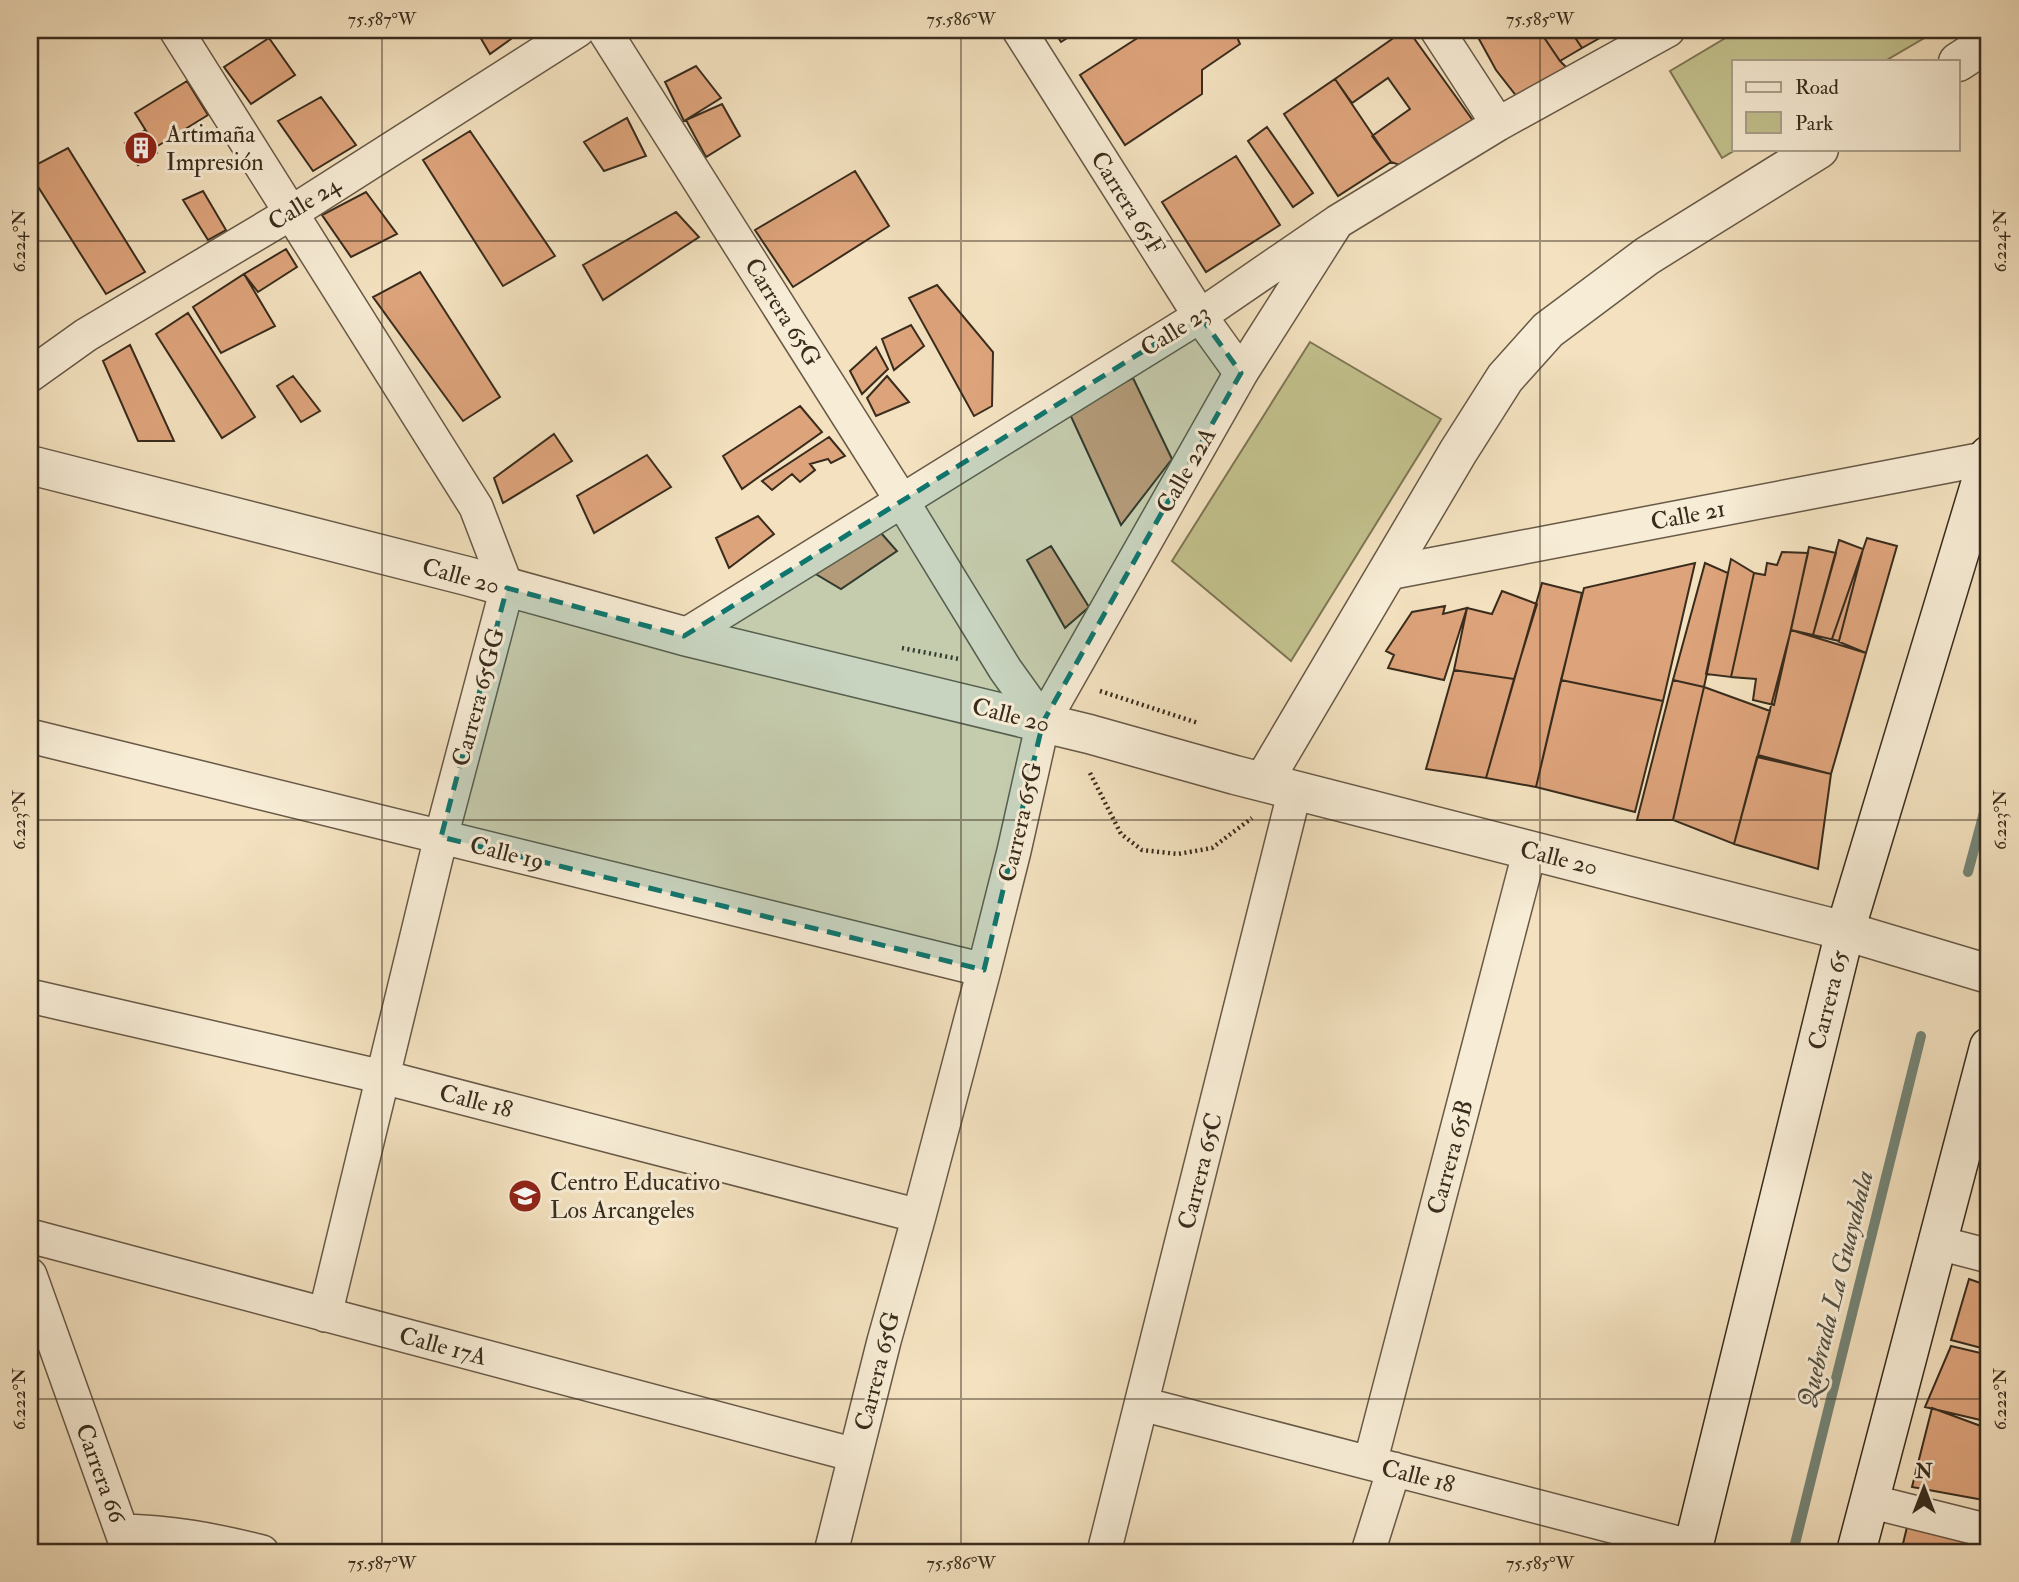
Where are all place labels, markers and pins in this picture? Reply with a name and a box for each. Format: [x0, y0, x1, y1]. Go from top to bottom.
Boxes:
place label: Artimaña Impresión [165, 119, 264, 178]
building icon: Artimaña Impresión [122, 129, 160, 167]
place label: Centro Educativo Los Arcangeles [550, 1167, 720, 1226]
school or university icon: Centro Educativo Los Arcangeles [506, 1177, 544, 1215]

